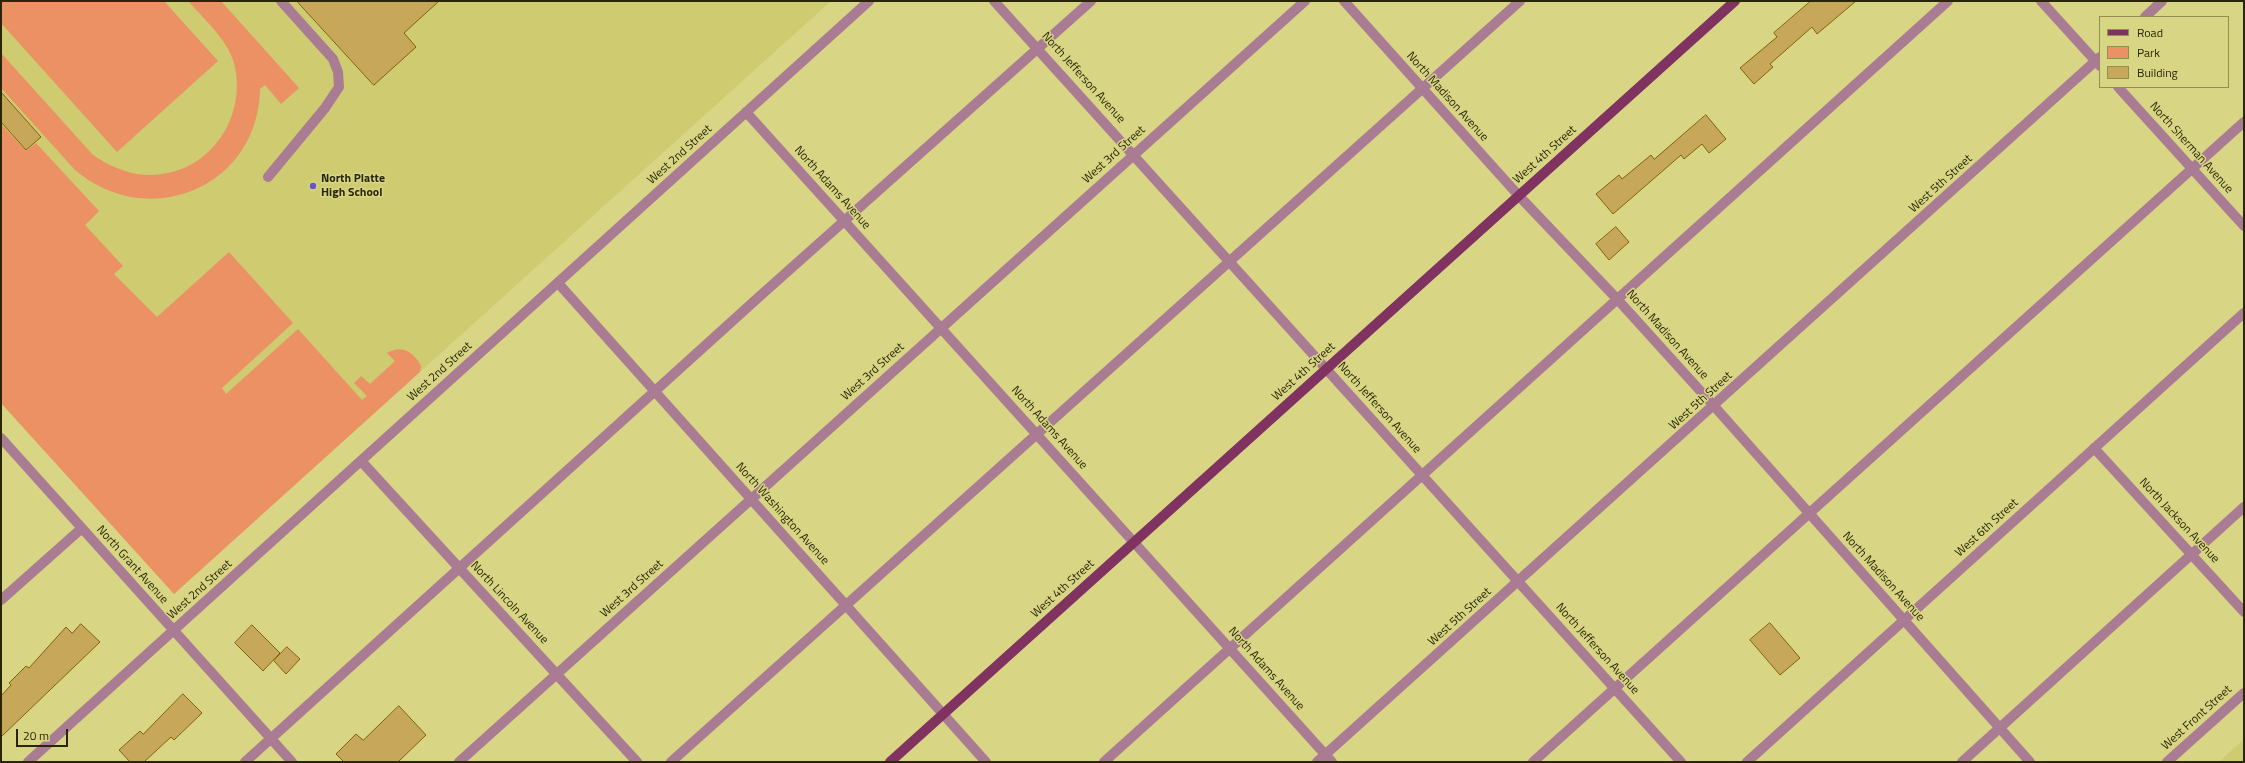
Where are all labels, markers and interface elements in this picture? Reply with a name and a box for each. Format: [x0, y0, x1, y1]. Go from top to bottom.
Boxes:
legend [2099, 16, 2229, 88]
text: Road [2137, 23, 2163, 42]
street label: North Jefferson Avenue [1038, 29, 1128, 127]
text: Park [2137, 43, 2160, 62]
street label: North Madison Avenue [1403, 49, 1491, 145]
text: Building [2137, 63, 2178, 82]
street label: North Sherman Avenue [2146, 99, 2236, 197]
street label: West 2nd Street [645, 122, 715, 188]
street label: West 3rd Street [1080, 123, 1148, 187]
street label: West 4th Street [1511, 123, 1579, 187]
street label: North Adams Avenue [791, 143, 873, 233]
street label: West 5th Street [1907, 152, 1975, 216]
place label: North Platte High School [321, 172, 385, 200]
marker: North Platte High School [308, 181, 318, 191]
street label: North Madison Avenue [1623, 287, 1711, 383]
street label: West 2nd Street [405, 339, 475, 405]
street label: West 3rd Street [839, 340, 907, 404]
street label: West 4th Street [1270, 340, 1338, 404]
street label: North Jefferson Avenue [1334, 359, 1424, 457]
street label: West 5th Street [1667, 369, 1735, 433]
street label: North Adams Avenue [1008, 383, 1090, 473]
street label: North Washington Avenue [732, 460, 832, 568]
street label: North Jackson Avenue [2136, 476, 2222, 566]
street label: West 6th Street [1953, 496, 2021, 560]
street label: North Grant Avenue [93, 523, 171, 607]
street label: North Madison Avenue [1839, 529, 1927, 625]
street label: West 2nd Street [165, 557, 235, 623]
street label: West 3rd Street [598, 557, 666, 621]
street label: West 4th Street [1029, 557, 1097, 621]
street label: North Lincoln Avenue [467, 559, 551, 647]
street label: West 5th Street [1426, 585, 1494, 649]
street label: North Jefferson Avenue [1552, 600, 1642, 698]
street label: North Adams Avenue [1225, 624, 1307, 714]
street label: West Front Street [2159, 683, 2235, 753]
scale bar [18, 721, 70, 747]
text: 20 m [23, 726, 49, 745]

